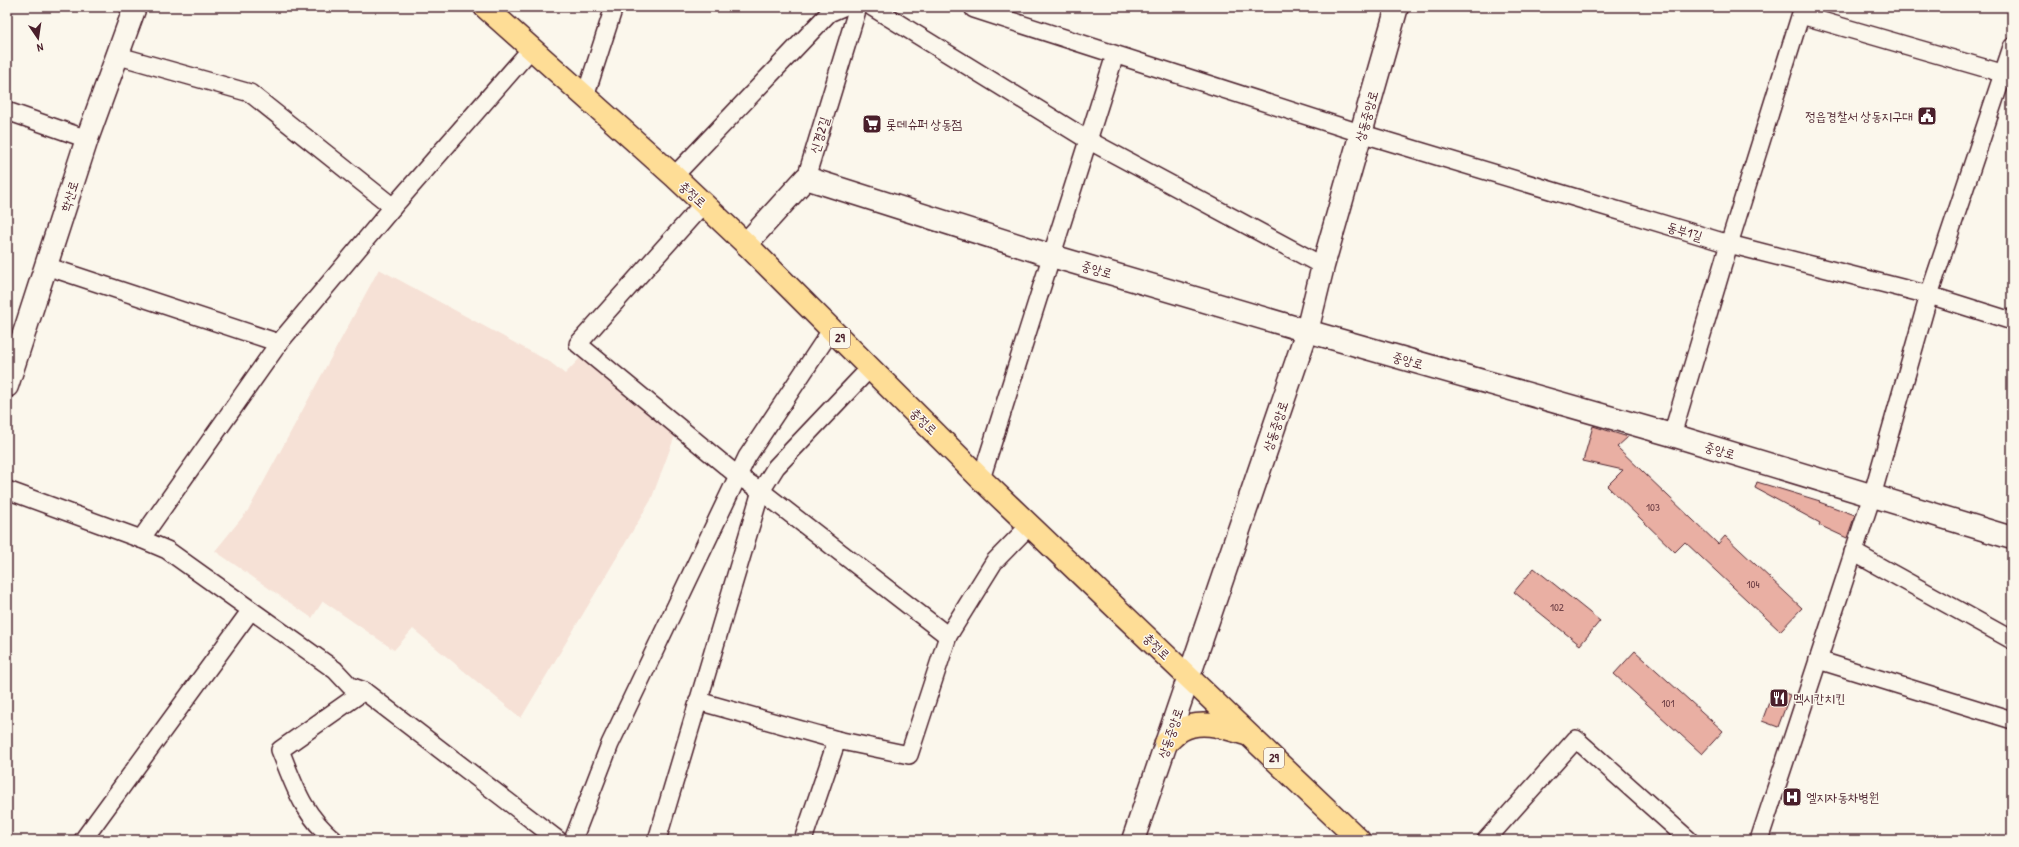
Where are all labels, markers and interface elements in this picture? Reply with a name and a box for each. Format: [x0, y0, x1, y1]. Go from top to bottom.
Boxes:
north arrow [18, 18, 58, 58]
text: N [36, 40, 45, 55]
street label: 상동중앙로 [1350, 88, 1382, 144]
public building icon: 정읍경찰서 상동지구대 [1916, 105, 1938, 127]
place label: 정읍경찰서 상동지구대 [1805, 107, 1913, 125]
supermarket icon: 롯데슈퍼 상동점 [861, 113, 883, 135]
street label: 신경2길 [805, 114, 833, 156]
place label: 롯데슈퍼 상동점 [886, 115, 962, 133]
street label: 충정로 [675, 177, 711, 211]
street label: 학산로 [56, 178, 82, 214]
street label: 동부1길 [1665, 217, 1705, 245]
street label: 중앙로 [1079, 256, 1115, 282]
road number: 29 [830, 328, 850, 348]
street label: 중앙로 [1390, 347, 1426, 373]
street label: 상동중앙로 [1258, 398, 1292, 454]
street label: 충정로 [907, 404, 941, 438]
street label: 중앙로 [1702, 437, 1738, 463]
house number: 103 [1646, 500, 1660, 514]
house number: 104 [1746, 577, 1760, 591]
house number: 102 [1550, 600, 1564, 614]
street label: 충정로 [1139, 629, 1175, 663]
restaurant icon: 멕시칸치킨 [1768, 687, 1790, 709]
place label: 멕시칸치킨 [1793, 689, 1845, 707]
house number: 101 [1662, 696, 1674, 710]
street label: 상동중앙로 [1153, 705, 1187, 761]
road number: 29 [1264, 748, 1284, 768]
hospital icon: 엘지자동차병원 [1781, 786, 1803, 808]
place label: 엘지자동차병원 [1806, 788, 1879, 806]

